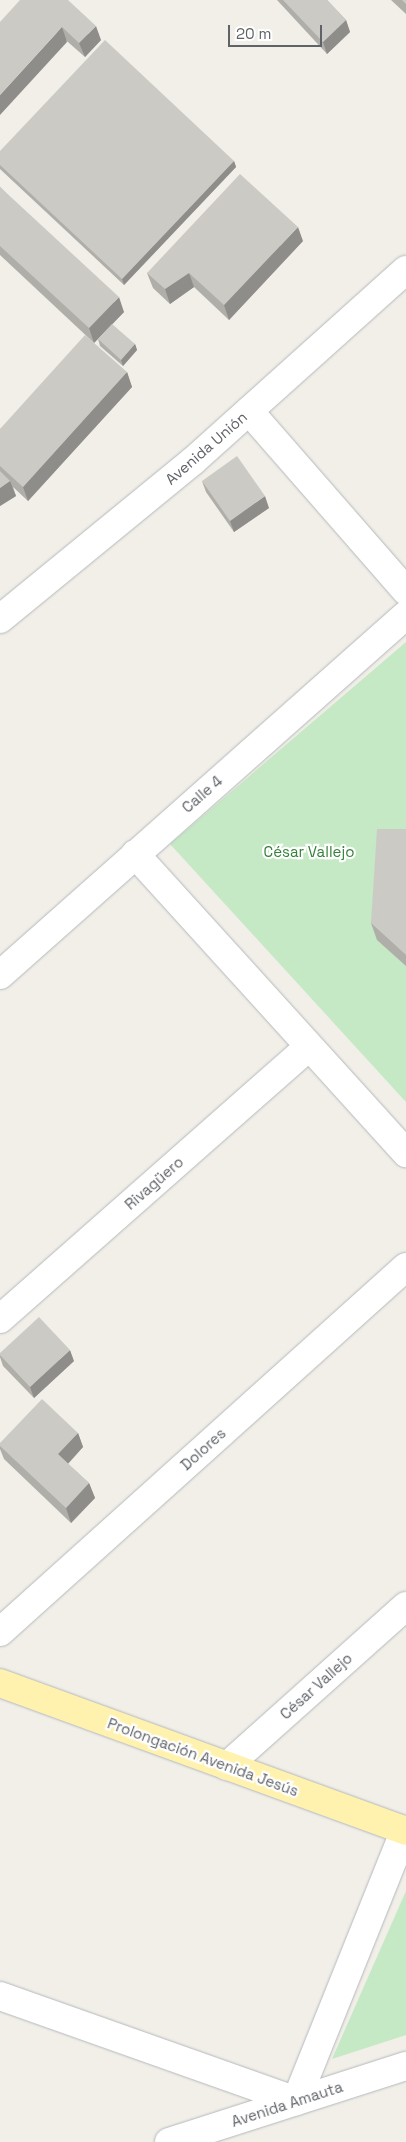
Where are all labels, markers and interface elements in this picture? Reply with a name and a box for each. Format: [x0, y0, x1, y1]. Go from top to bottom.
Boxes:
scale bar [231, 15, 325, 47]
text: 20 m [236, 24, 271, 43]
street label: Avenida Unión [162, 408, 250, 488]
street label: Calle 4 [178, 772, 226, 816]
park label: César Vallejo [263, 843, 355, 861]
street label: Rivagüero [121, 1153, 187, 1213]
street label: Dolores [177, 1424, 229, 1474]
street label: César Vallejo [276, 1649, 356, 1723]
street label: Prolongación Avenida Jesús [105, 1714, 301, 1800]
street label: Avenida Amauta [229, 2077, 345, 2131]

